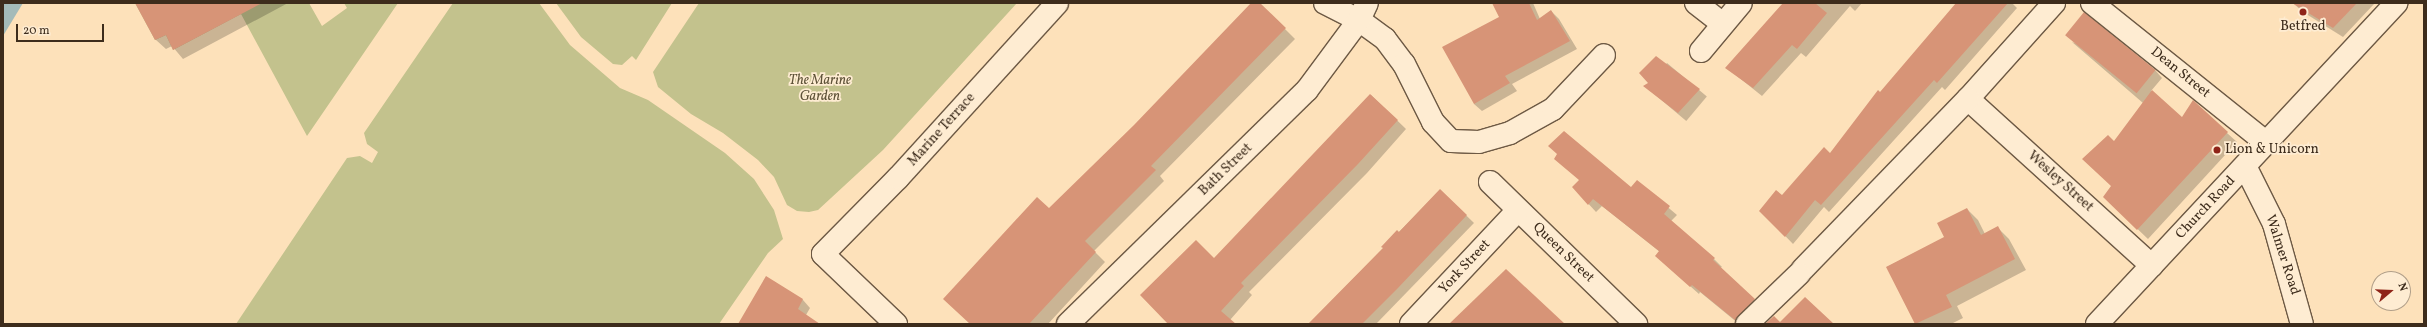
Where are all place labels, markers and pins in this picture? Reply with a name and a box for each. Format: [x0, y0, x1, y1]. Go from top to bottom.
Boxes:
marker: Betfred [2298, 7, 2308, 17]
place label: Betfred [2280, 19, 2326, 35]
place label: Lion & Unicorn [2225, 142, 2319, 158]
marker: Lion & Unicorn [2212, 145, 2222, 155]

